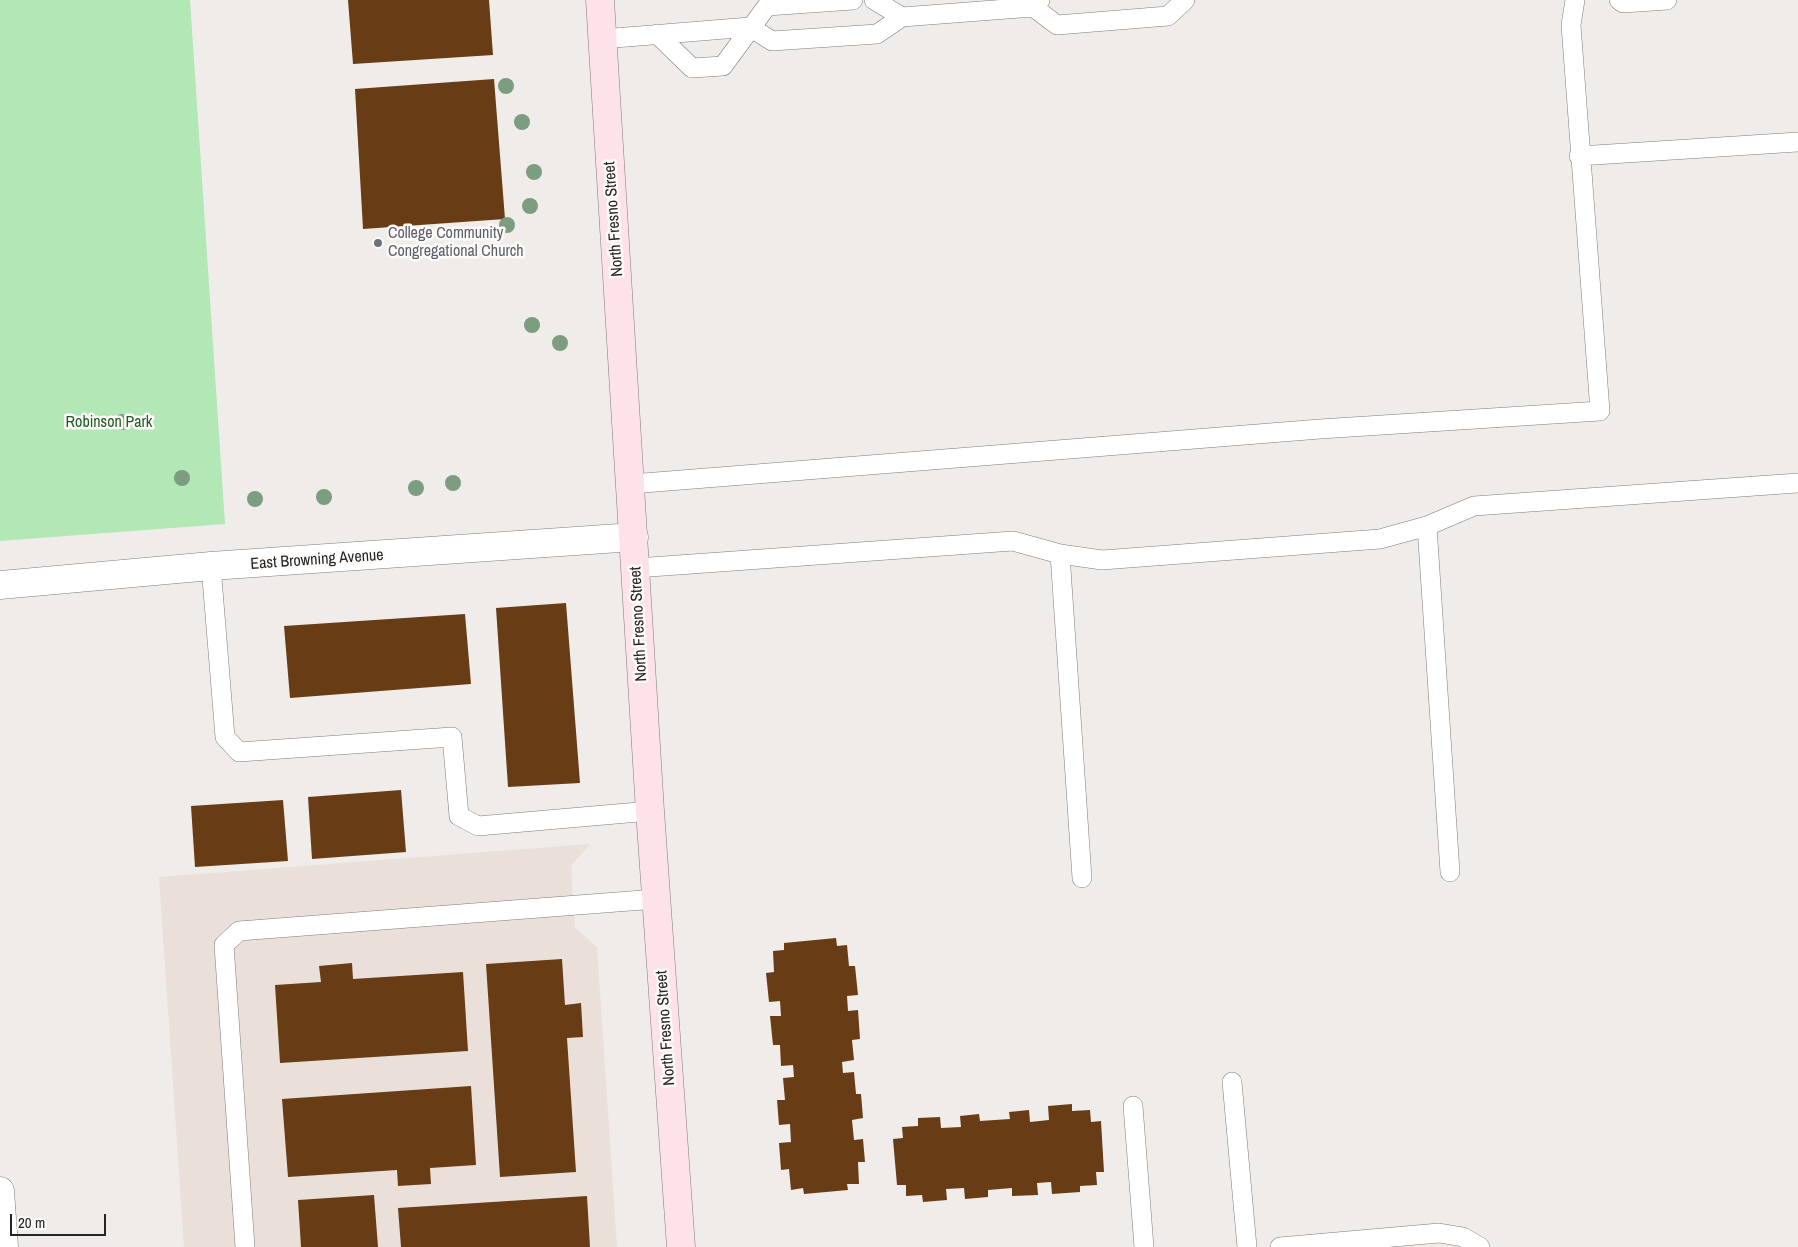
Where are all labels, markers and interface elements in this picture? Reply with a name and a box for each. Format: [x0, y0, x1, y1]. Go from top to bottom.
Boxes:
street label: North Fresno Street [600, 161, 628, 277]
place label: College Community Congregational Church [388, 224, 524, 262]
marker: College Community Congregational Church [372, 237, 384, 249]
park label: Robinson Park [66, 413, 152, 433]
street label: East Browning Avenue [250, 546, 384, 574]
street label: North Fresno Street [626, 566, 652, 682]
street label: North Fresno Street [652, 970, 680, 1086]
scale bar [12, 1204, 109, 1236]
text: 20 m [18, 1212, 45, 1233]

